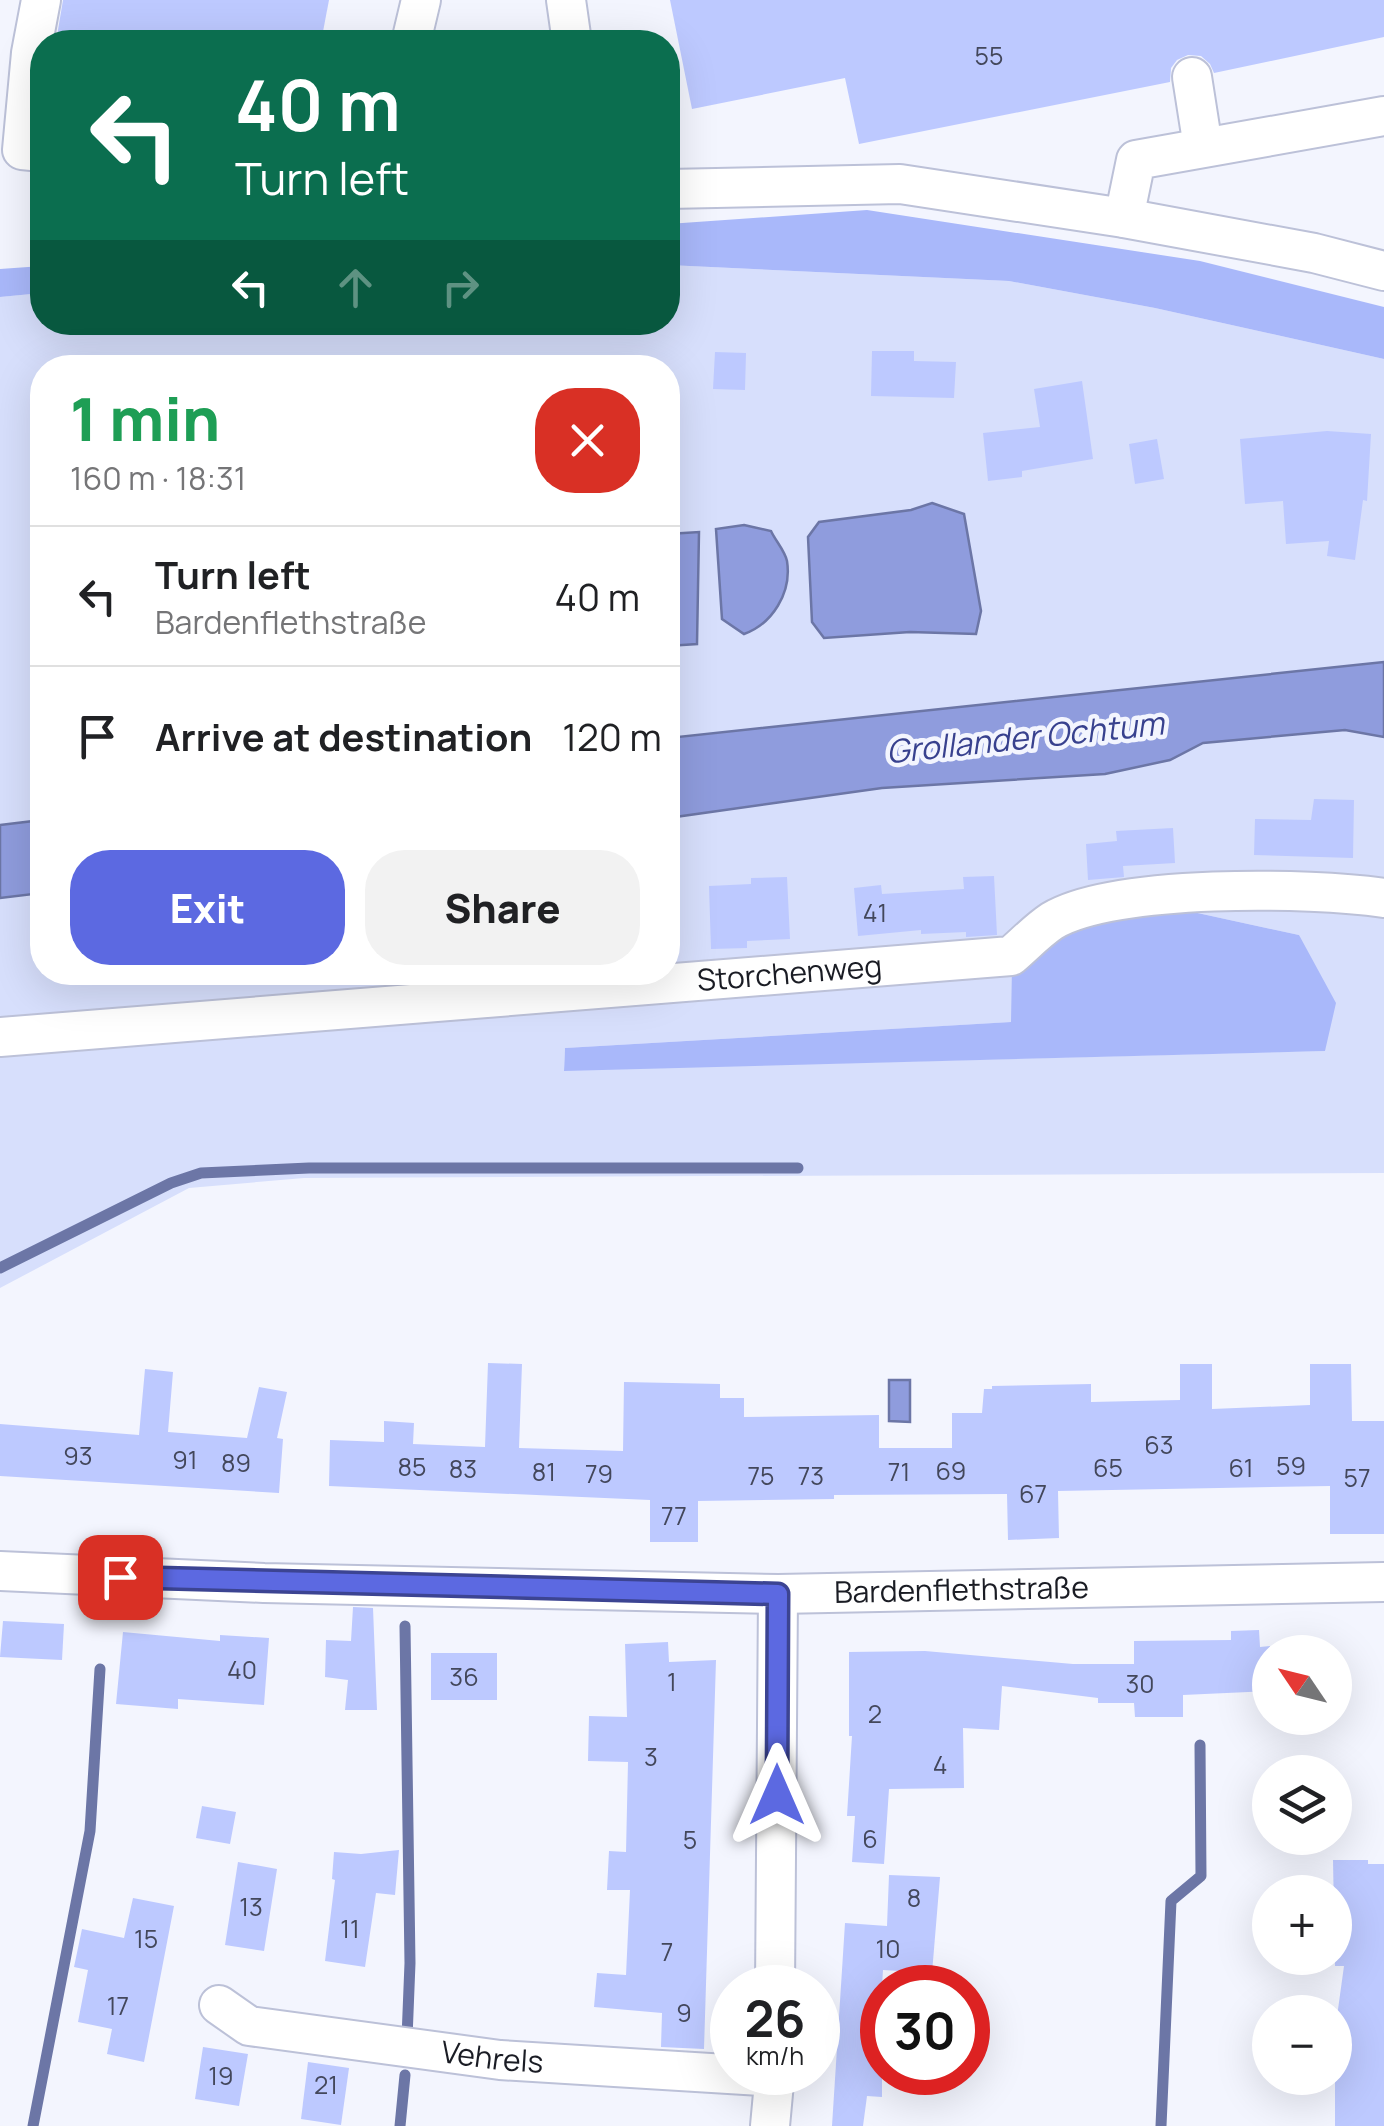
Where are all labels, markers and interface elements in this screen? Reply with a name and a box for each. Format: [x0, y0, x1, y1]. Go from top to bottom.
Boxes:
house number: 55 [975, 38, 1003, 73]
text: 40 m [235, 56, 401, 152]
icon: left [70, 70, 200, 200]
text: Turn left [235, 147, 409, 209]
icon: left [223, 260, 278, 315]
icon: ahead [328, 260, 383, 315]
icon: right [433, 260, 488, 315]
text: 1 min [70, 377, 220, 459]
button: close [535, 388, 640, 493]
text: 160 m · 18:31 [70, 456, 246, 500]
text: Turn left [155, 548, 311, 600]
icon: left [70, 569, 125, 624]
text: 40 m [555, 570, 640, 622]
text: Bardenflethstraße [155, 600, 426, 644]
water label: Grollander Ochtum [884, 700, 1168, 773]
icon: arrive [70, 709, 125, 764]
text: Arrive at destination [155, 710, 532, 762]
text: 120 m [562, 710, 662, 762]
button: Exit [70, 850, 345, 965]
button: Share [365, 850, 640, 965]
house number: 41 [863, 895, 887, 930]
street label: Storchenweg [695, 944, 883, 1000]
house number: 63 [1144, 1427, 1174, 1462]
house number: 93 [63, 1438, 93, 1473]
house number: 91 [172, 1442, 198, 1477]
house number: 89 [221, 1445, 251, 1480]
house number: 59 [1276, 1448, 1306, 1483]
house number: 85 [398, 1449, 426, 1484]
house number: 65 [1093, 1450, 1123, 1485]
house number: 61 [1229, 1450, 1253, 1485]
house number: 83 [449, 1451, 477, 1486]
house number: 69 [936, 1453, 966, 1488]
house number: 81 [532, 1454, 556, 1489]
house number: 71 [888, 1454, 910, 1489]
house number: 79 [585, 1456, 613, 1491]
house number: 75 [748, 1458, 775, 1493]
house number: 73 [798, 1458, 824, 1493]
house number: 57 [1344, 1460, 1371, 1495]
house number: 67 [1019, 1476, 1047, 1511]
house number: 77 [661, 1498, 687, 1533]
pin [78, 1535, 163, 1620]
icon: arrive [93, 1550, 148, 1605]
street label: Bardenflethstraße [834, 1566, 1089, 1612]
north arrow [1252, 1635, 1352, 1735]
map controls [1252, 1635, 1352, 2095]
house number: 40 [227, 1652, 257, 1687]
house number: 36 [449, 1659, 479, 1694]
house number: 1 [667, 1664, 677, 1699]
house number: 30 [1125, 1666, 1155, 1701]
house number: 2 [868, 1696, 882, 1731]
house number: 3 [644, 1739, 658, 1774]
position arrow [725, 1743, 829, 1847]
house number: 4 [933, 1747, 947, 1782]
button: layers [1252, 1755, 1352, 1855]
house number: 6 [862, 1821, 878, 1856]
house number: 5 [683, 1822, 697, 1857]
button: + [1252, 1875, 1352, 1975]
house number: 8 [907, 1880, 921, 1915]
house number: 13 [239, 1889, 263, 1924]
house number: 11 [340, 1911, 360, 1946]
house number: 15 [134, 1921, 158, 1956]
house number: 10 [875, 1931, 901, 1966]
house number: 7 [661, 1934, 673, 1969]
speed limit sign: 30 [860, 1965, 990, 2095]
text: 26 [745, 1984, 805, 2052]
house number: 17 [107, 1988, 129, 2023]
house number: 9 [676, 1995, 692, 2030]
button: − [1252, 1995, 1352, 2095]
street label: Vehrels [439, 2030, 545, 2082]
text: km/h [746, 2038, 804, 2073]
house number: 19 [208, 2058, 234, 2093]
house number: 21 [314, 2067, 338, 2102]

